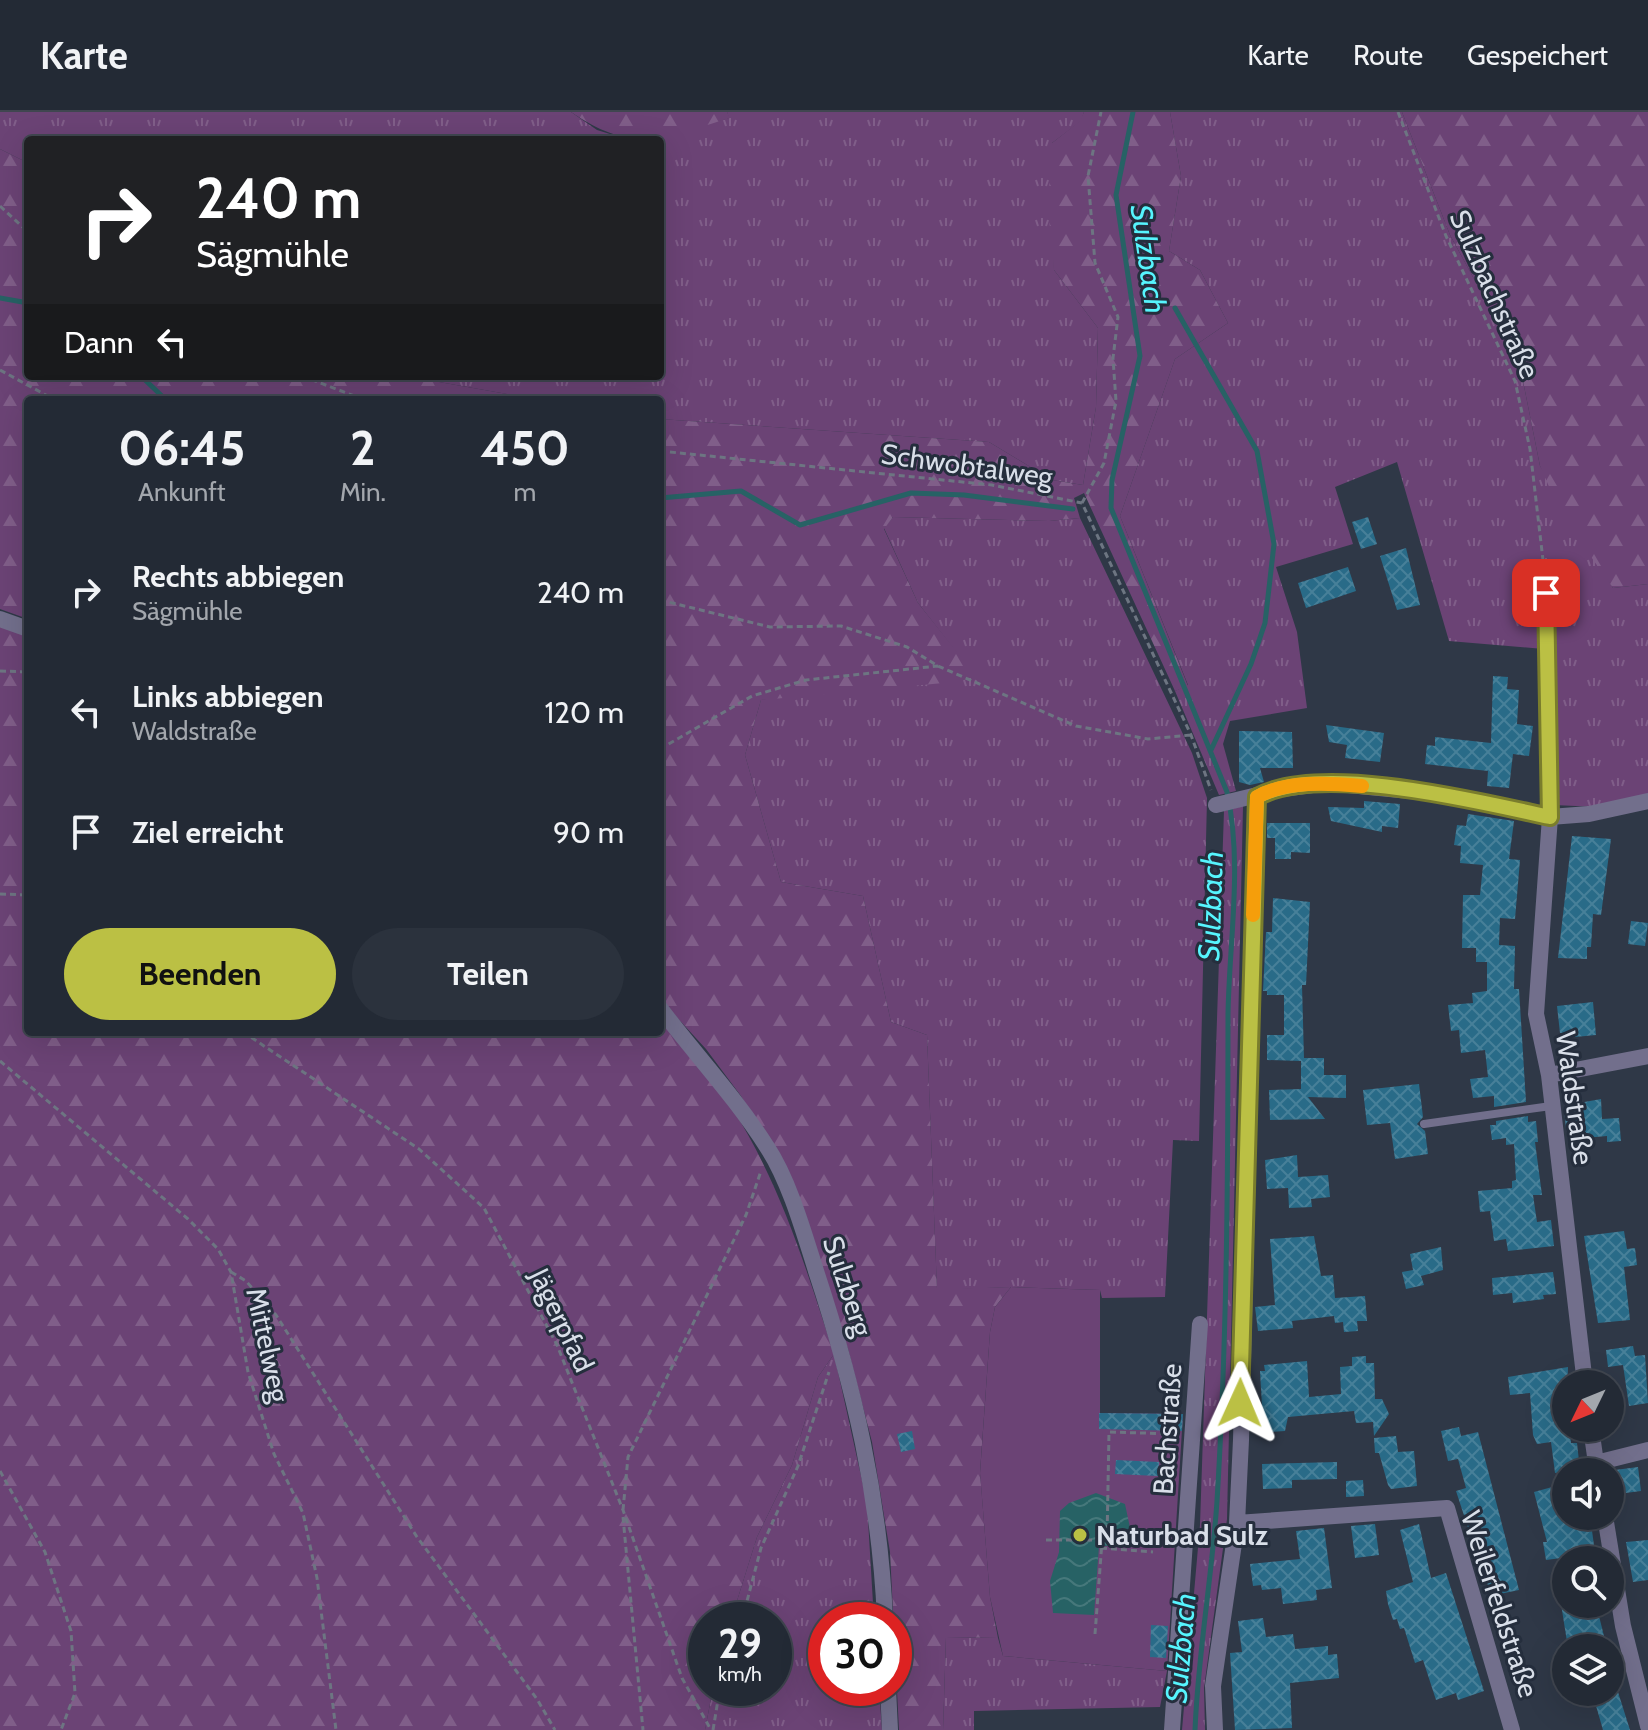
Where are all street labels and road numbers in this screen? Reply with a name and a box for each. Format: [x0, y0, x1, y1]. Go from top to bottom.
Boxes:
street label: Sulzbachstraße [1443, 204, 1547, 384]
street label: Schwobtalweg [879, 436, 1056, 494]
street label: Waldstraße [1549, 1029, 1601, 1167]
street label: Sulzberg [816, 1232, 880, 1341]
street label: Jägerpfad [522, 1262, 602, 1377]
street label: Mittelweg [239, 1285, 297, 1406]
street label: Bachstraße [1145, 1362, 1189, 1496]
street label: Weilerfeldstraße [1454, 1506, 1546, 1702]

